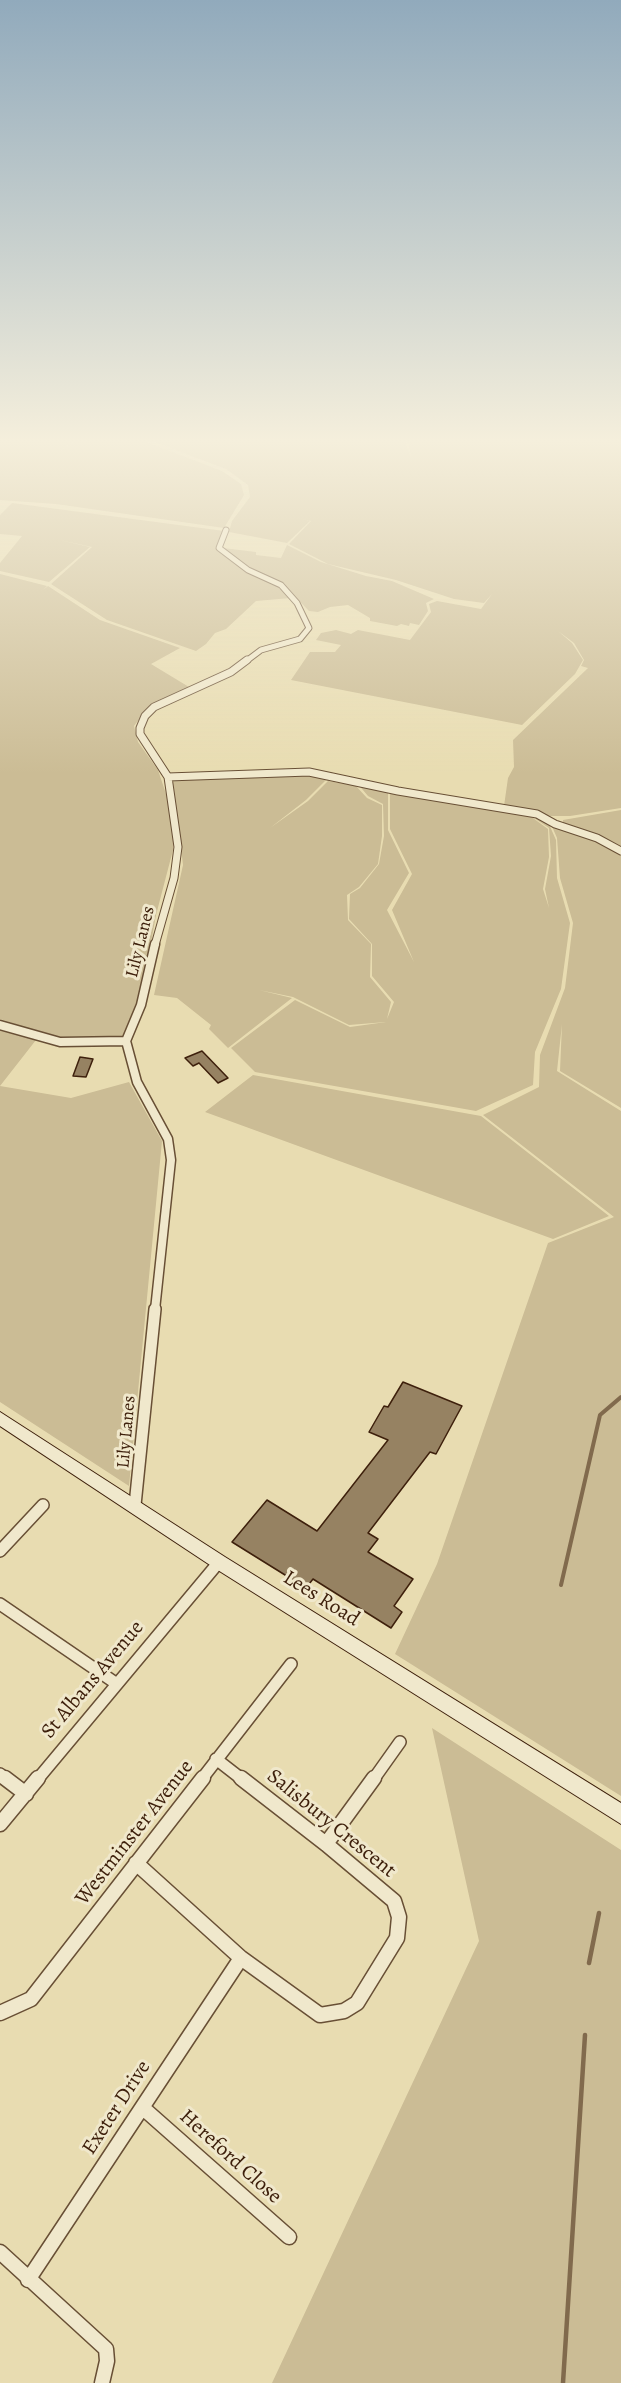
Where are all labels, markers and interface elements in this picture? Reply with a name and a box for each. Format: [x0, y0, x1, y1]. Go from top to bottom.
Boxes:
street label: Lily Lanes [122, 904, 160, 980]
street label: Lily Lanes [113, 1395, 141, 1469]
street label: Lees Road [278, 1566, 364, 1632]
street label: St Albans Avenue [36, 1616, 150, 1744]
street label: Westminster Avenue [71, 1755, 199, 1911]
street label: Salisbury Crescent [261, 1764, 401, 1884]
street label: Exeter Drive [77, 2056, 157, 2160]
street label: Hereford Close [174, 2105, 286, 2209]

